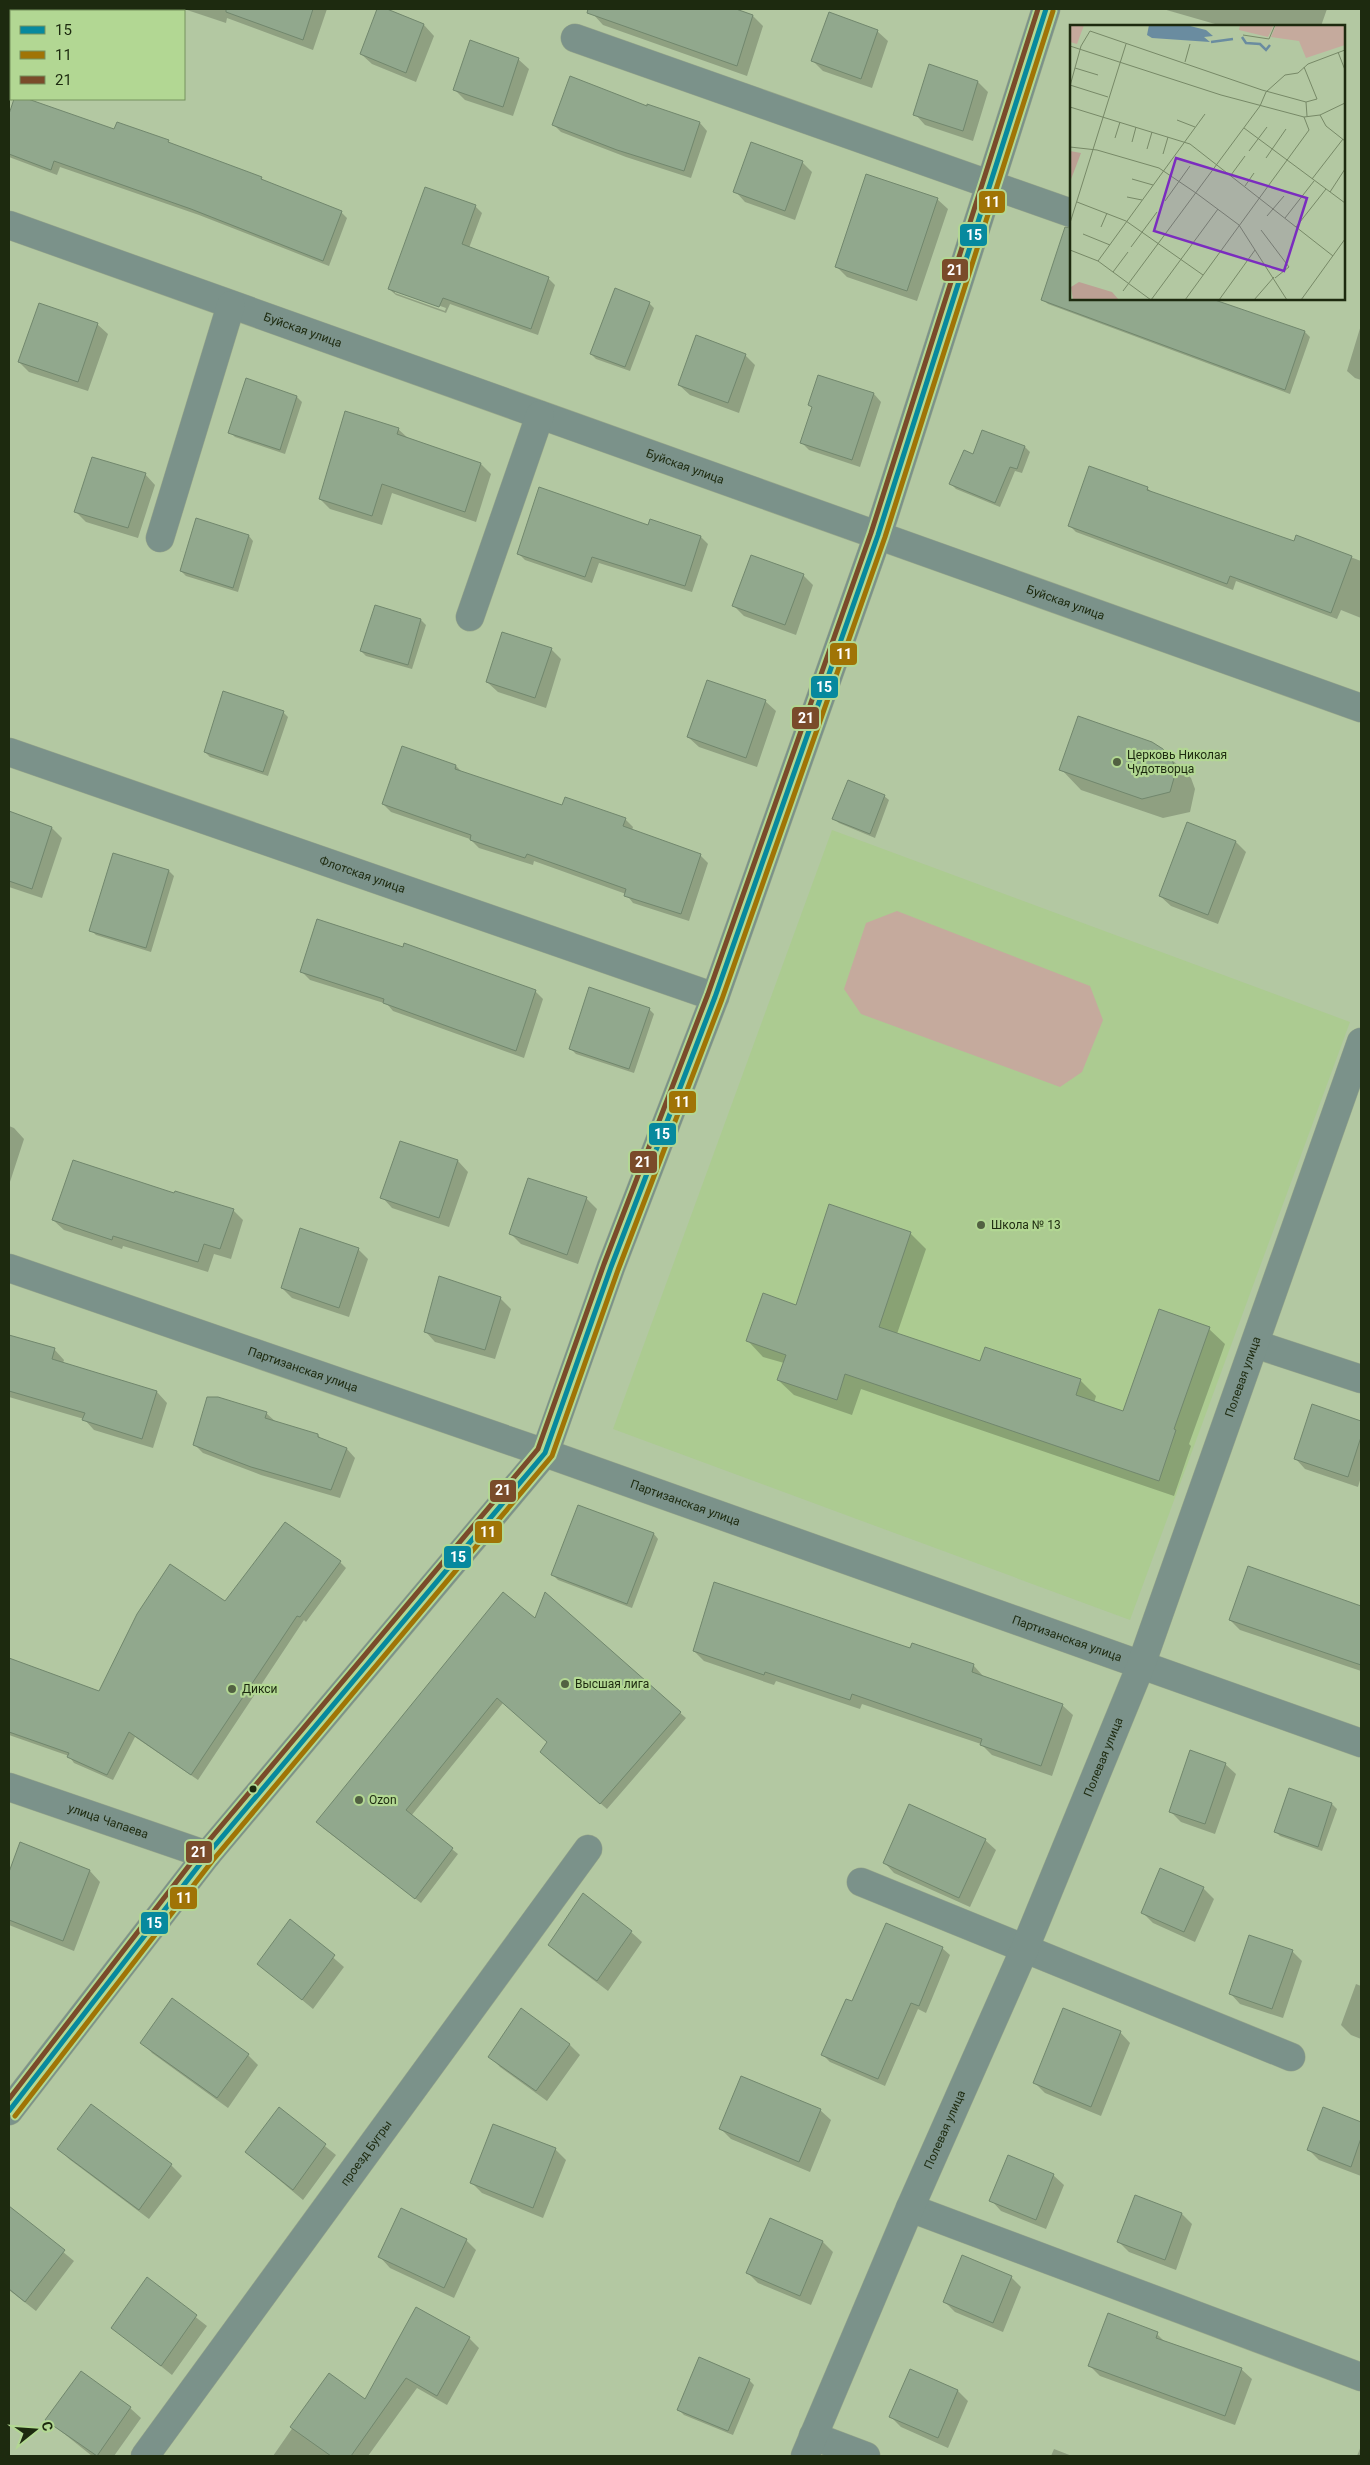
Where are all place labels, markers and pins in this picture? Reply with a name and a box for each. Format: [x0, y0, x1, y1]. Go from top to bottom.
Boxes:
place label: Церковь Николая Чудотворца [1127, 748, 1227, 776]
marker: Церковь Николая Чудотворца [1111, 756, 1123, 768]
place label: Школа № 13 [991, 1218, 1061, 1232]
marker: Школа № 13 [975, 1219, 987, 1231]
place label: Высшая лига [575, 1677, 649, 1691]
marker: Высшая лига [559, 1678, 571, 1690]
place label: Дикси [242, 1682, 278, 1696]
marker: Дикси [226, 1683, 238, 1695]
unlabelled marker [248, 1784, 258, 1794]
place label: Ozon [369, 1793, 397, 1807]
marker: Ozon [353, 1794, 365, 1806]

